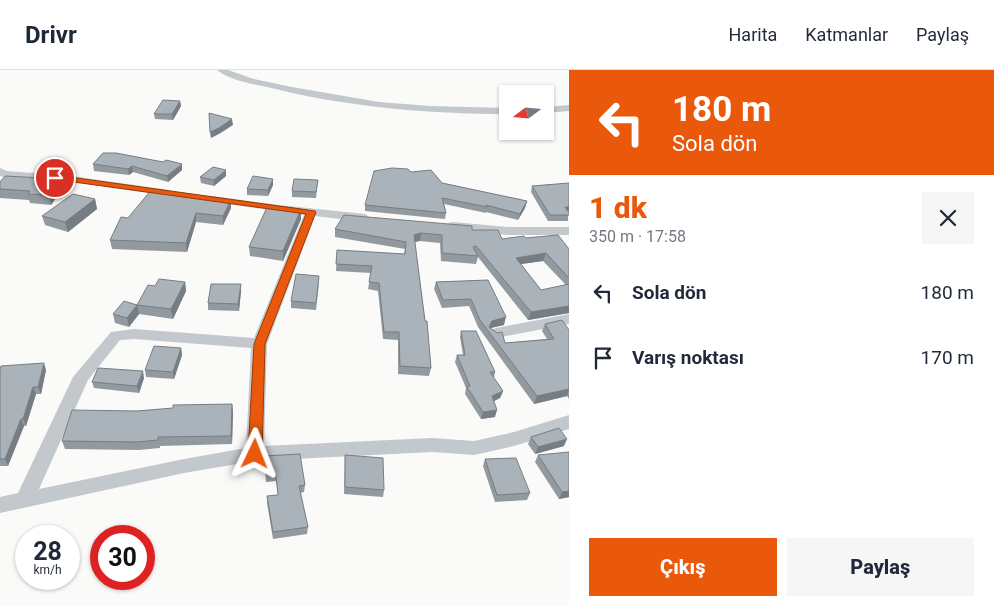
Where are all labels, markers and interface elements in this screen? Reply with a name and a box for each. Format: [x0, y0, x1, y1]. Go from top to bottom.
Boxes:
text: Drivr [25, 21, 77, 49]
text: Harita [729, 24, 777, 45]
text: Katmanlar [805, 24, 888, 45]
text: Paylaş [916, 24, 969, 45]
north arrow [499, 85, 554, 140]
map controls [499, 85, 554, 140]
text: 180 m [672, 89, 771, 130]
icon: left [589, 90, 654, 155]
text: Sola dön [672, 131, 758, 156]
pin [34, 157, 76, 199]
icon: arrive [41, 164, 69, 192]
text: 1 dk [589, 190, 647, 225]
button: close [922, 192, 974, 244]
text: 350 m · 17:58 [589, 227, 686, 246]
icon: left [589, 279, 617, 307]
text: Sola dön [632, 281, 706, 304]
text: 180 m [921, 281, 974, 304]
icon: arrive [589, 344, 617, 372]
text: Varış noktası [632, 346, 744, 369]
text: 170 m [921, 346, 974, 369]
position arrow [228, 427, 280, 479]
speed limit sign: 30 [90, 525, 155, 590]
text: 28 [33, 537, 62, 566]
button: Çıkış [589, 538, 777, 596]
button: Paylaş [787, 538, 974, 596]
text: km/h [33, 563, 62, 577]

